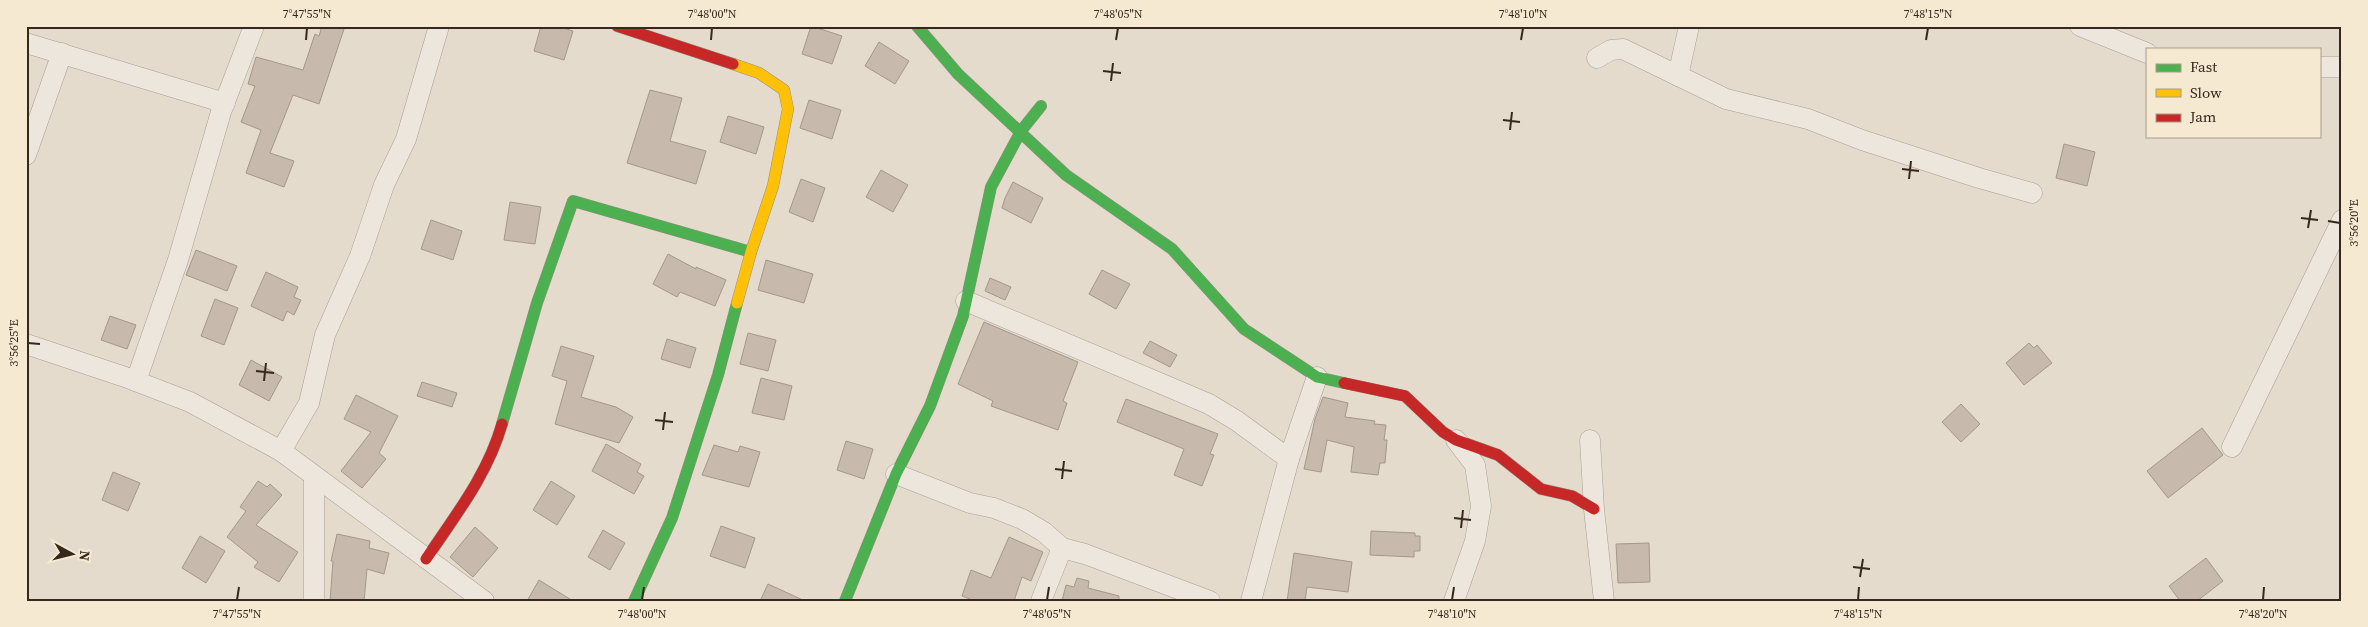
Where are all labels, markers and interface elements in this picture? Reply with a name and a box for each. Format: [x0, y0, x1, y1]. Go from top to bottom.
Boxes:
text: 7°47'55"N [282, 6, 332, 22]
text: 7°48'00"N [687, 6, 737, 22]
text: 7°48'05"N [1093, 6, 1143, 22]
text: 7°48'10"N [1498, 6, 1548, 22]
text: 7°48'15"N [1903, 6, 1953, 22]
legend [2146, 48, 2320, 138]
text: Fast [2190, 56, 2217, 77]
text: Slow [2190, 82, 2222, 103]
text: Jam [2189, 106, 2217, 127]
text: 3°56'20"E [2346, 199, 2362, 247]
text: 3°56'25"E [6, 319, 22, 367]
north arrow [48, 530, 98, 580]
text: N [74, 549, 95, 562]
text: 7°47'55"N [212, 606, 262, 622]
text: 7°48'00"N [617, 606, 667, 622]
text: 7°48'05"N [1022, 606, 1072, 622]
text: 7°48'10"N [1427, 606, 1477, 622]
text: 7°48'15"N [1833, 606, 1883, 622]
text: 7°48'20"N [2238, 606, 2288, 622]

